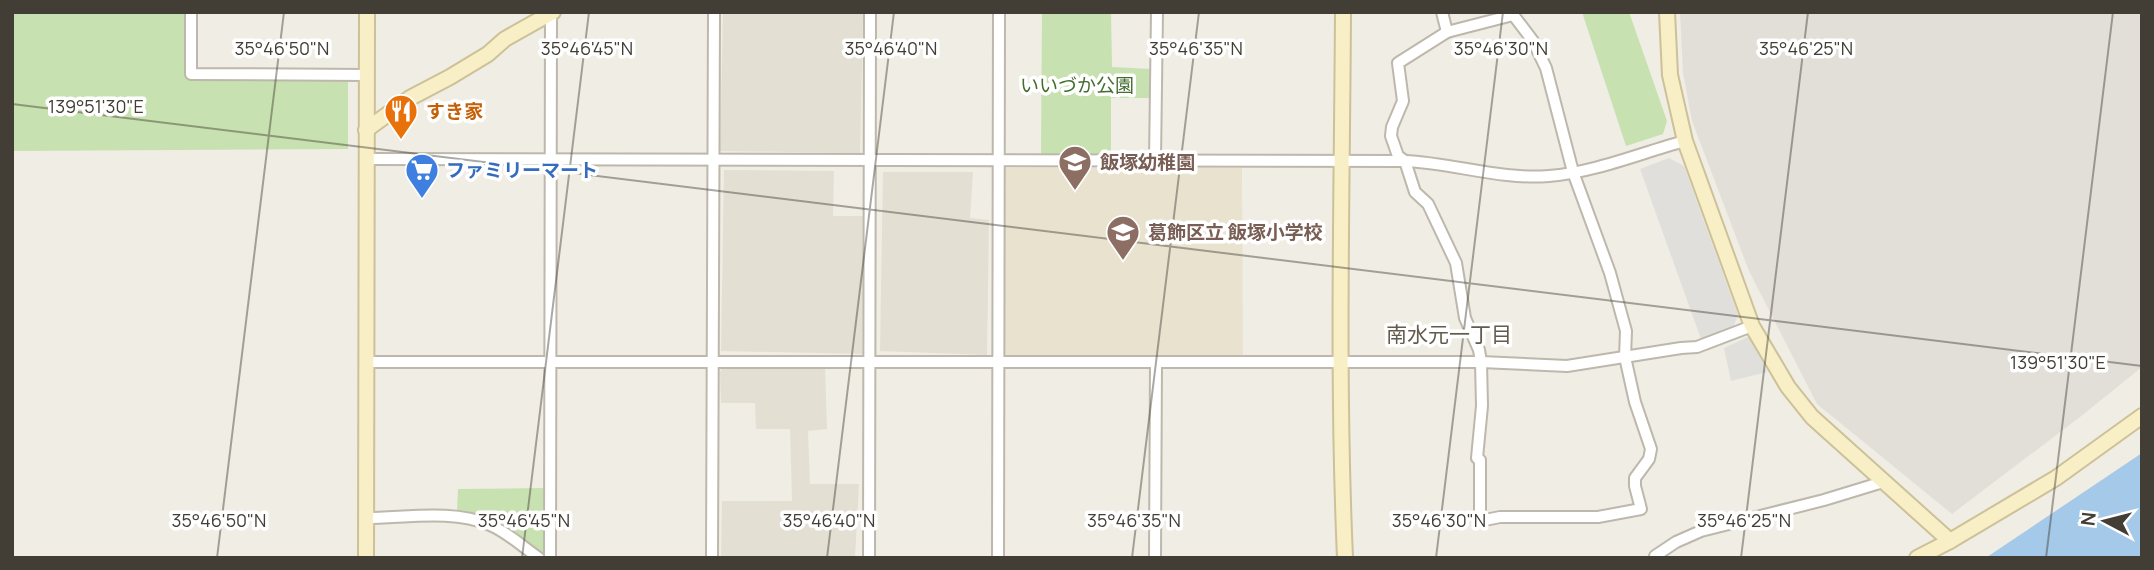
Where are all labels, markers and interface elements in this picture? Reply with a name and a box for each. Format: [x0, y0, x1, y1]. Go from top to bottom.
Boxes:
text: 35°46'50"N [235, 36, 329, 60]
text: 35°46'45"N [541, 36, 633, 60]
text: 35°46'40"N [845, 36, 937, 60]
text: 35°46'35"N [1149, 36, 1243, 60]
text: 35°46'30"N [1454, 36, 1548, 60]
text: 35°46'25"N [1759, 36, 1853, 60]
park label: いいづか公園 [1020, 72, 1134, 98]
restaurant icon: すき家 [382, 92, 420, 141]
text: 139°51'30"E [48, 94, 144, 118]
place label: すき家 [426, 98, 483, 124]
school or university icon: 飯塚幼稚園 [1056, 143, 1094, 192]
place label: 飯塚幼稚園 [1100, 149, 1195, 175]
supermarket icon: ファミリーマート [403, 151, 441, 200]
place label: ファミリーマート [446, 157, 598, 183]
school or university icon: 葛飾区立 飯塚小学校 [1104, 213, 1142, 262]
place label: 葛飾区立 飯塚小学校 [1148, 219, 1323, 245]
district label: 南水元一丁目 [1386, 320, 1512, 348]
text: 139°51'30"E [2010, 350, 2106, 374]
north arrow [2070, 486, 2140, 556]
text: 35°46'50"N [172, 508, 266, 532]
text: 35°46'45"N [478, 508, 570, 532]
text: 35°46'40"N [783, 508, 875, 532]
text: 35°46'35"N [1087, 508, 1181, 532]
text: 35°46'30"N [1392, 508, 1486, 532]
text: 35°46'25"N [1697, 508, 1791, 532]
text: N [2074, 511, 2102, 527]

